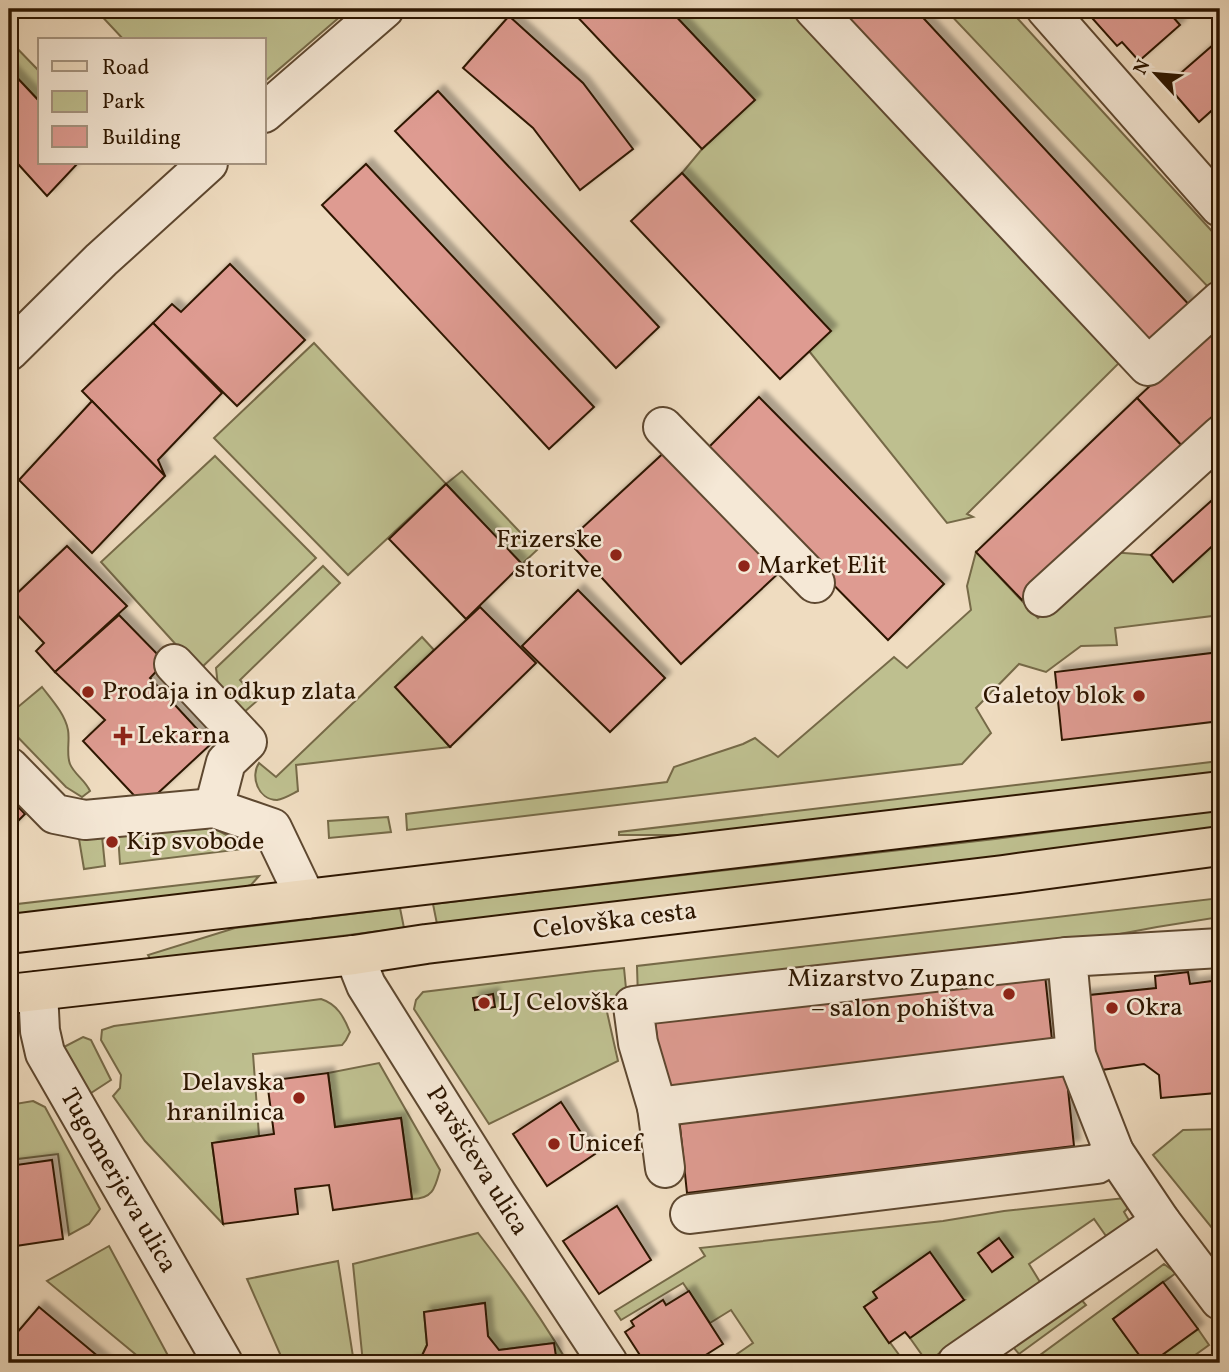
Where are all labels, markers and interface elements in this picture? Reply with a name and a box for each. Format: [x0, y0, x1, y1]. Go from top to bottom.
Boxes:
legend [38, 38, 266, 164]
north arrow [1120, 38, 1190, 108]
text: Road [102, 54, 149, 83]
text: N [1128, 55, 1157, 79]
text: Park [102, 88, 145, 117]
text: Building [102, 124, 181, 153]
place label: Frizerske storitve [496, 522, 602, 588]
marker: Frizerske storitve [608, 547, 624, 563]
place label: Market Elit [758, 548, 887, 584]
marker: Market Elit [736, 558, 752, 574]
place label: Prodaja in odkup zlata [102, 674, 356, 710]
place label: Galetov blok [983, 678, 1125, 714]
marker: Prodaja in odkup zlata [80, 684, 96, 700]
marker: Galetov blok [1131, 688, 1147, 704]
place label: Lekarna [137, 718, 230, 754]
marker: Lekarna [115, 728, 131, 744]
place label: Kip svobode [126, 824, 264, 860]
marker: Kip svobode [104, 834, 120, 850]
street label: Celovška cesta [531, 893, 699, 949]
place label: Mizarstvo Zupanc – salon pohištva [787, 961, 995, 1027]
place label: LJ Celovška [498, 985, 629, 1021]
marker: Mizarstvo Zupanc – salon pohištva [1001, 986, 1017, 1002]
place label: Okra [1126, 990, 1183, 1026]
marker: LJ Celovška [476, 995, 492, 1011]
marker: Okra [1104, 1000, 1120, 1016]
place label: Delavska hranilnica [167, 1065, 285, 1131]
street label: Pavšičeva ulica [417, 1079, 537, 1243]
street label: Tugomerjeva ulica [50, 1082, 186, 1280]
marker: Delavska hranilnica [291, 1090, 307, 1106]
place label: Unicef [568, 1126, 644, 1162]
marker: Unicef [546, 1136, 562, 1152]

